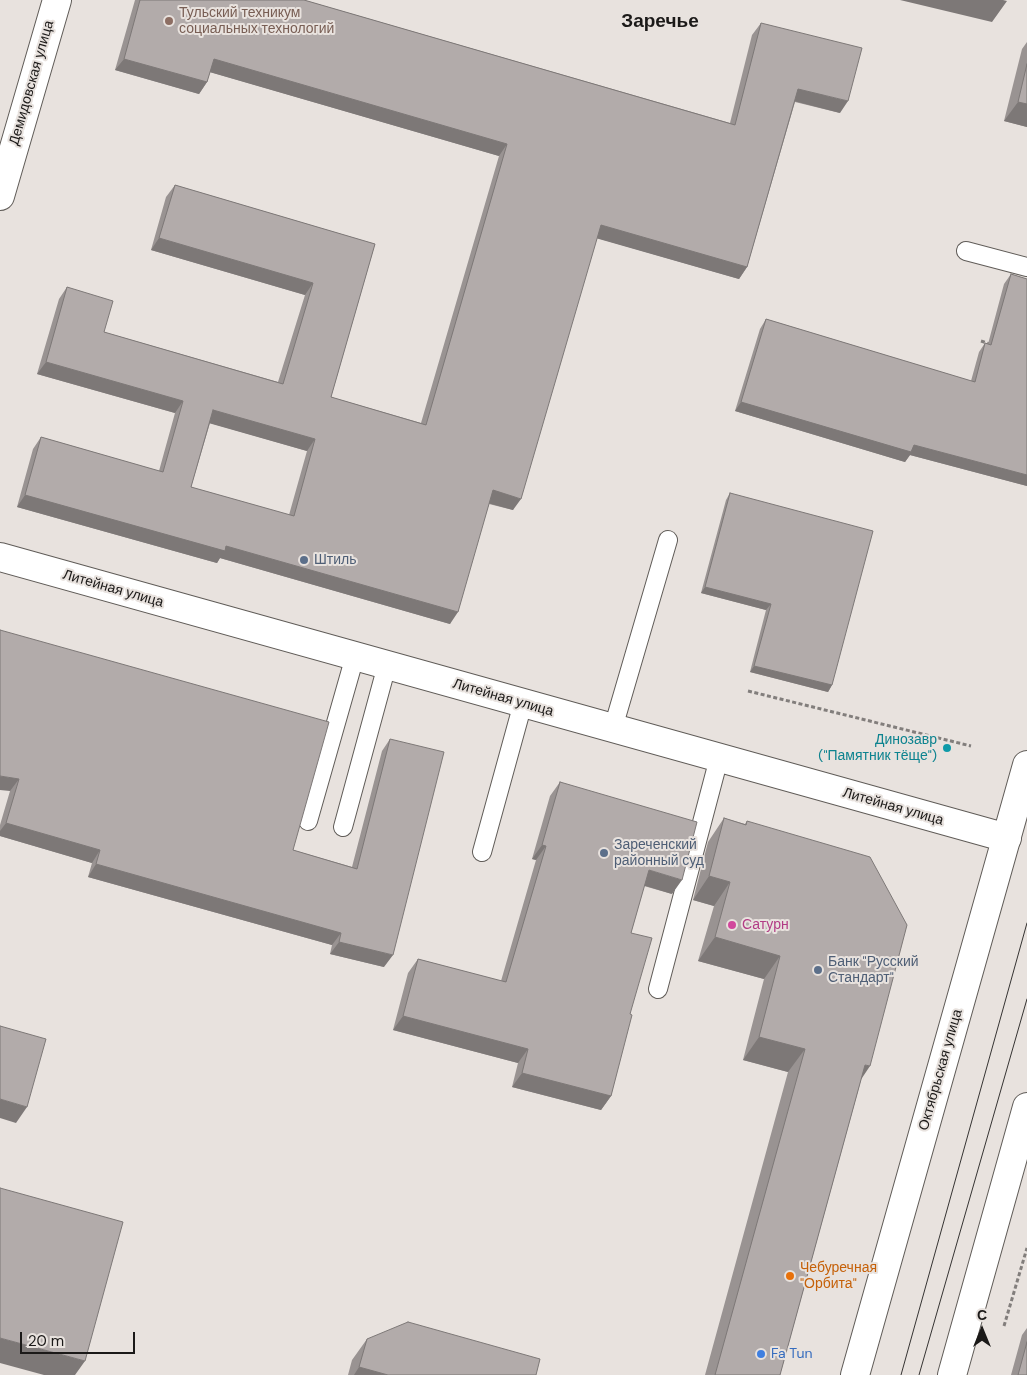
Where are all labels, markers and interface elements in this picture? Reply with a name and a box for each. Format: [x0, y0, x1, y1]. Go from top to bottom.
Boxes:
place label: Тульский техникум социальных технологий [179, 5, 334, 38]
district label: Заречье [621, 11, 699, 33]
marker: Тульский техникум социальных технологий [163, 15, 175, 27]
street label: Демидовская улица [6, 19, 58, 147]
place label: Штиль [314, 552, 357, 568]
marker: Штиль [298, 554, 310, 566]
street label: Литейная улица [61, 567, 165, 611]
street label: Литейная улица [451, 676, 555, 720]
place label: Динозавр ("Памятник тёще") [818, 732, 937, 764]
marker: Динозавр ("Памятник тёще") [941, 742, 953, 754]
street label: Литейная улица [841, 785, 945, 829]
place label: Зареченский районный суд [614, 837, 704, 870]
marker: Зареченский районный суд [598, 847, 610, 859]
place label: Сатурн [742, 917, 789, 933]
marker: Сатурн [726, 919, 738, 931]
place label: Банк "Русский Стандарт" [828, 954, 919, 986]
marker: Банк "Русский Стандарт" [812, 964, 824, 976]
street label: Октябрьская улица [916, 1007, 966, 1133]
place label: Чебуречная "Орбита" [800, 1260, 877, 1292]
marker: Чебуречная "Орбита" [784, 1270, 796, 1282]
north arrow [957, 1305, 1007, 1355]
text: С [977, 1306, 987, 1324]
scale bar [22, 1322, 138, 1354]
text: 20 m [28, 1331, 64, 1351]
place label: Fa Tun [771, 1346, 813, 1362]
marker: Fa Tun [755, 1348, 767, 1360]

